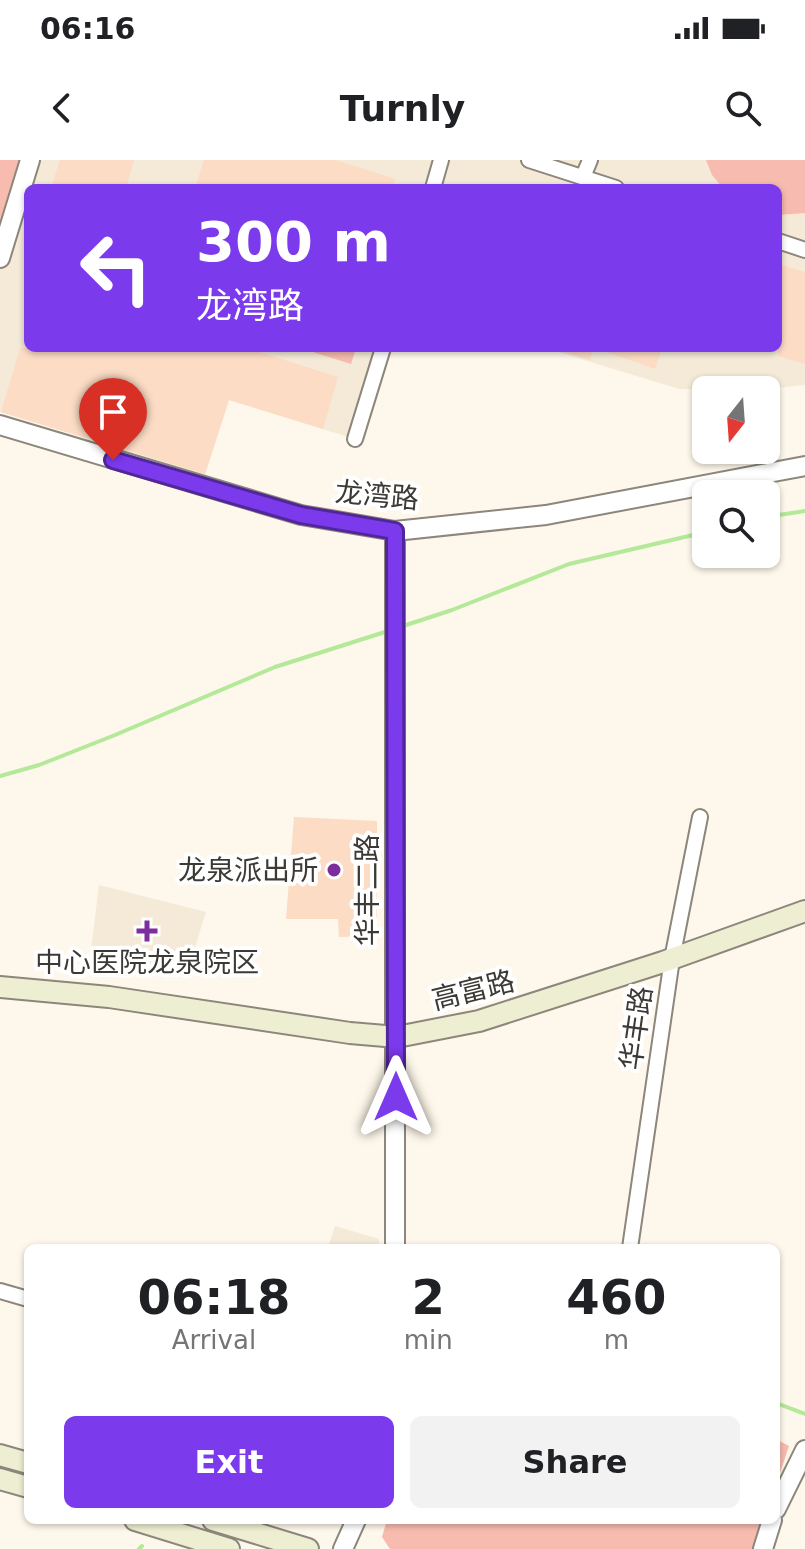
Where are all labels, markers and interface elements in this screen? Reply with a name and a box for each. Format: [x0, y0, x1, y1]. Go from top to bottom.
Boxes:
text: 06:16 [40, 11, 136, 46]
icon: back [40, 86, 84, 130]
icon: search [721, 86, 765, 130]
text: Turnly [340, 88, 465, 129]
text: 300 m [196, 209, 391, 274]
icon: left [64, 216, 168, 320]
text: 龙湾路 [196, 285, 304, 326]
north arrow [692, 376, 780, 464]
map controls [692, 376, 780, 568]
pin [79, 378, 147, 460]
icon: arrive [91, 390, 135, 434]
street label: 龙湾路 [334, 475, 420, 516]
button: search [692, 480, 780, 568]
street label: 华丰二路 [351, 834, 384, 946]
place label: 龙泉派出所 [178, 854, 318, 887]
marker: 龙泉派出所 [325, 861, 343, 879]
marker: 中心医院龙泉院区 [136, 920, 158, 942]
place label: 中心医院龙泉院区 [35, 946, 259, 979]
street label: 高富路 [428, 964, 518, 1017]
street label: 华丰路 [614, 984, 659, 1072]
position arrow [354, 1055, 438, 1139]
text: 06:18 [137, 1269, 290, 1325]
text: 2 [412, 1269, 445, 1325]
text: 460 [566, 1269, 666, 1325]
text: Arrival [172, 1325, 256, 1355]
text: min [404, 1325, 453, 1355]
text: m [604, 1325, 629, 1355]
button: Exit [64, 1416, 394, 1508]
button: Share [410, 1416, 740, 1508]

